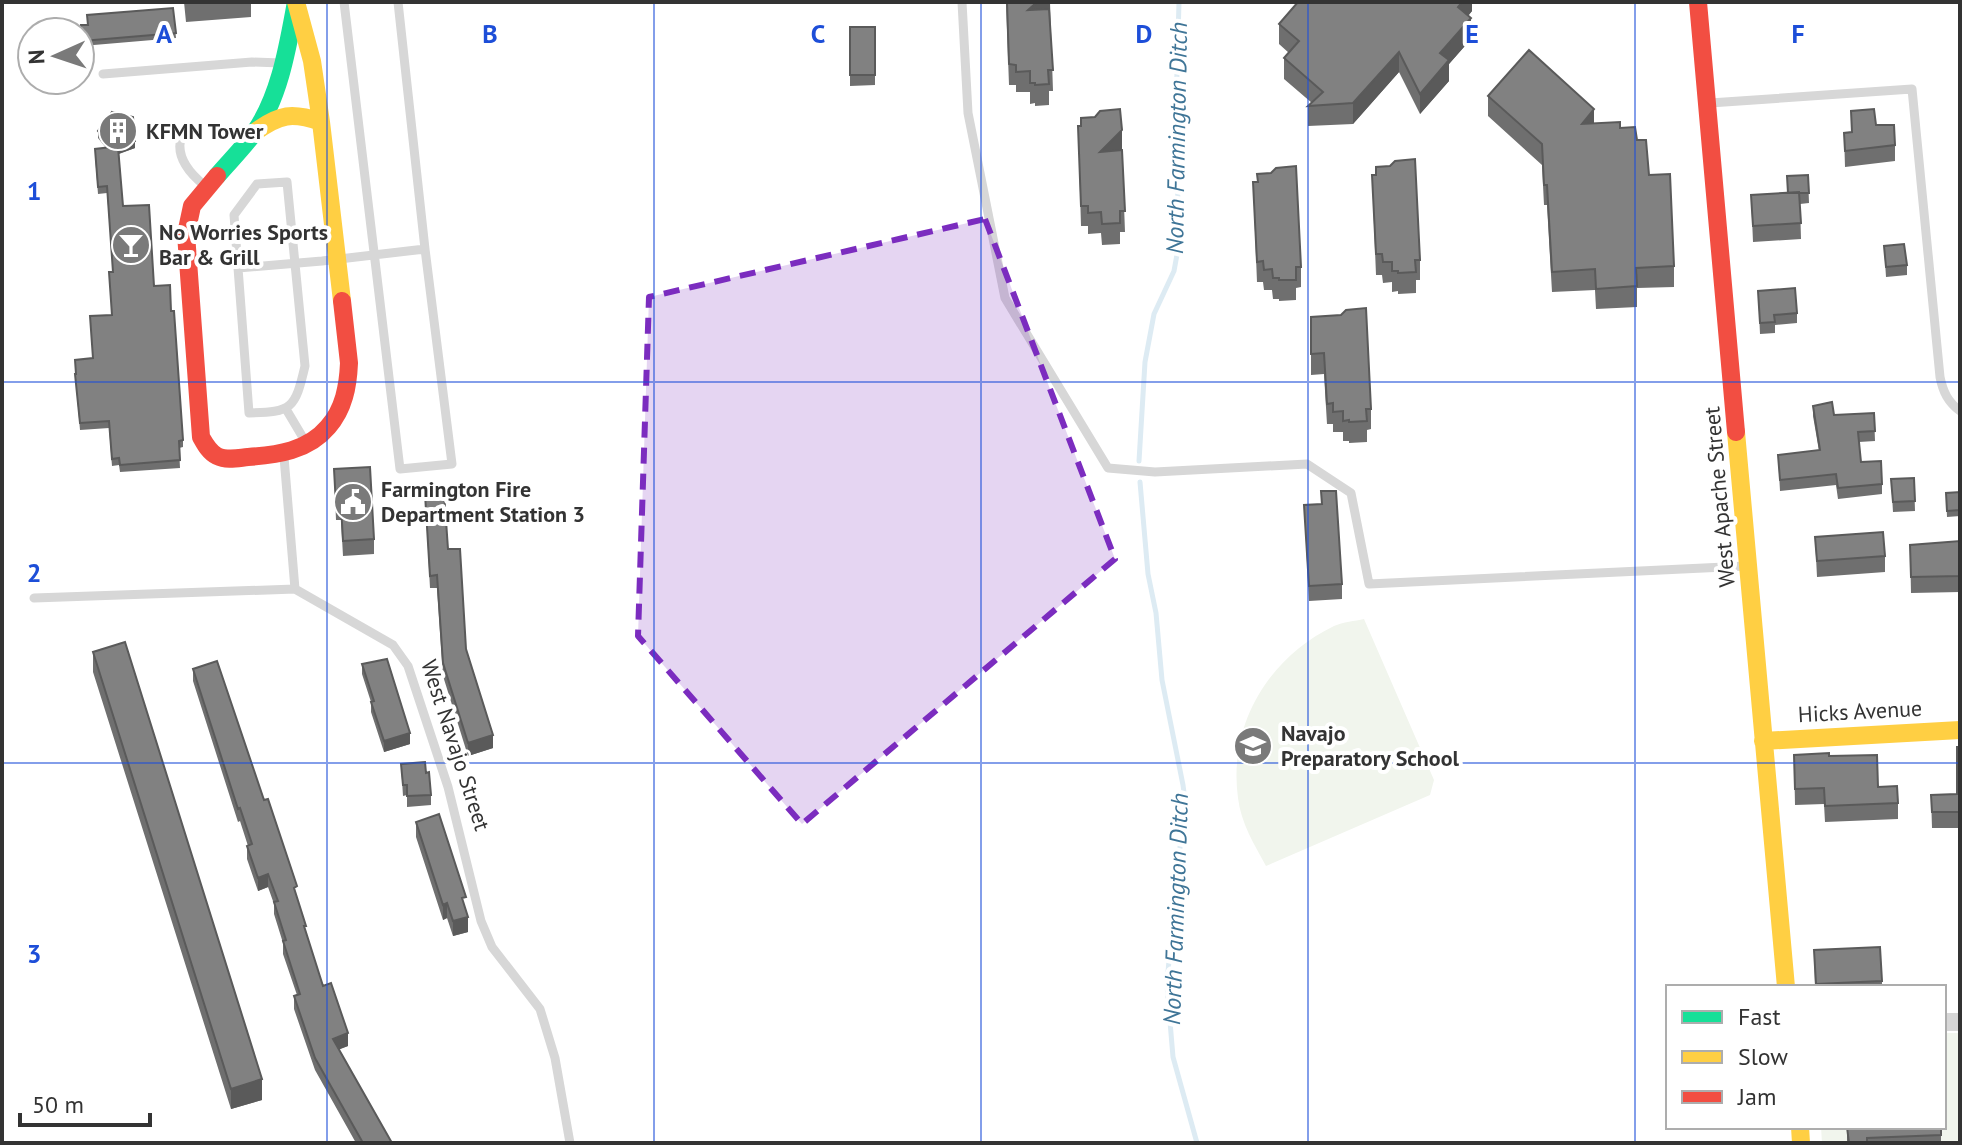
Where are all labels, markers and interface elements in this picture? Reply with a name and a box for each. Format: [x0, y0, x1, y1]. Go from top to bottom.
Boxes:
north arrow [16, 16, 96, 96]
text: A [156, 17, 172, 50]
text: B [482, 17, 498, 50]
text: C [811, 17, 825, 50]
text: D [1136, 17, 1152, 50]
text: E [1465, 17, 1479, 50]
text: F [1791, 17, 1805, 50]
water label: North Farmington Ditch [1159, 22, 1194, 254]
text: N [22, 49, 50, 65]
building icon: KFMN Tower [97, 110, 139, 152]
place label: KFMN Tower [146, 117, 264, 145]
text: 1 [27, 174, 41, 207]
place label: No Worries Sports Bar & Grill [159, 218, 328, 271]
bar icon: No Worries Sports Bar & Grill [110, 224, 152, 266]
street label: West Apache Street [1697, 405, 1741, 589]
place label: Farmington Fire Department Station 3 [381, 475, 585, 528]
public building icon: Farmington Fire Department Station 3 [332, 481, 374, 523]
text: 2 [27, 556, 41, 589]
street label: West Navajo Street [415, 656, 497, 834]
street label: Hicks Avenue [1797, 694, 1923, 728]
place label: Navajo Preparatory School [1281, 719, 1459, 772]
school or university icon: Navajo Preparatory School [1232, 725, 1274, 767]
water label: North Farmington Ditch [1156, 792, 1195, 1026]
text: 3 [27, 937, 41, 970]
legend [1666, 985, 1946, 1129]
text: Fast [1738, 1001, 1781, 1032]
text: Slow [1738, 1041, 1788, 1072]
scale bar [20, 1077, 150, 1127]
text: Jam [1737, 1081, 1776, 1112]
text: 50 m [32, 1089, 84, 1120]

